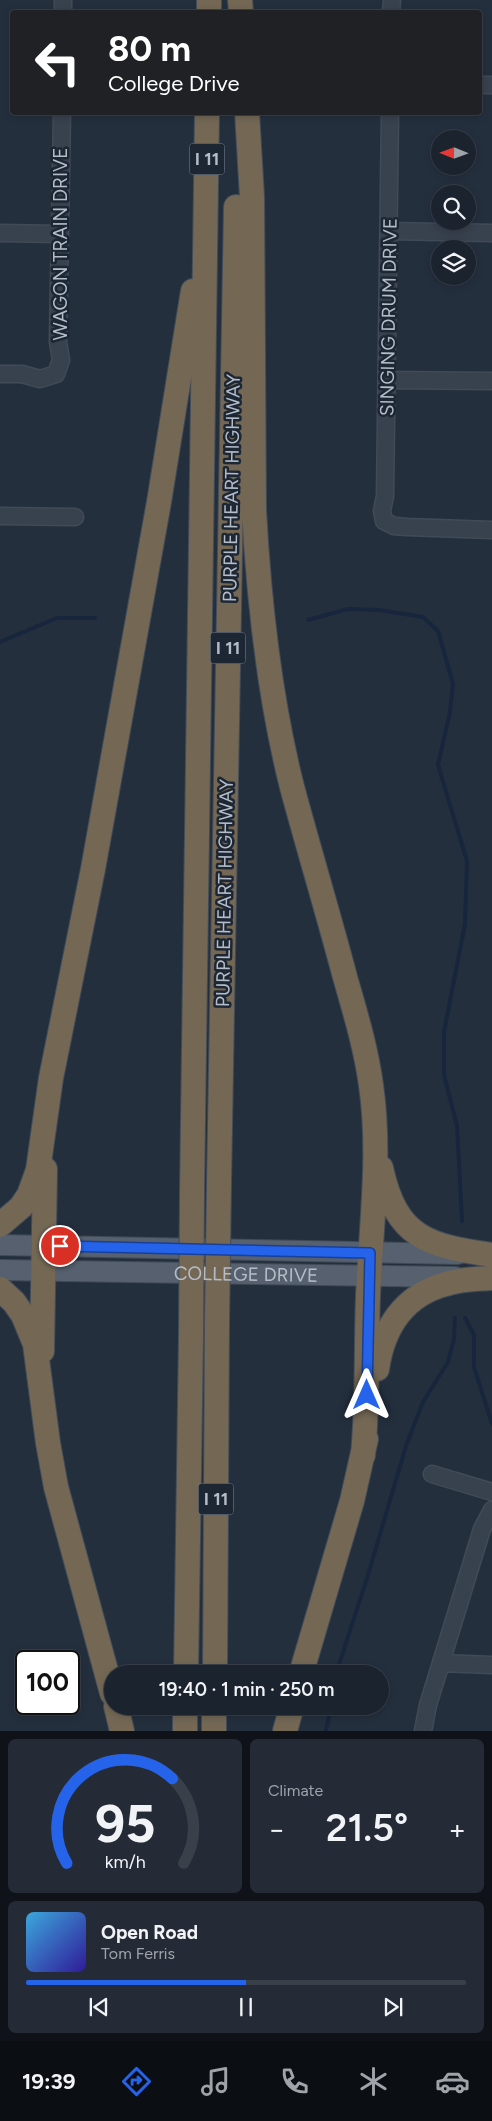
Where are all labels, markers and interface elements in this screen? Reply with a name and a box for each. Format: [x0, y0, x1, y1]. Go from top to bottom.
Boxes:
text: 80 m [108, 28, 191, 70]
icon: left [25, 30, 90, 95]
text: College Drive [108, 70, 240, 97]
north arrow [431, 130, 476, 175]
map controls [431, 130, 476, 285]
road number: I 11 [190, 144, 224, 174]
street label: WAGON TRAIN DRIVE [49, 148, 72, 340]
button: search [431, 185, 476, 230]
street label: SINGING DRUM DRIVE [375, 218, 402, 416]
button: layers [431, 240, 476, 285]
street label: PURPLE HEART HIGHWAY [218, 373, 245, 602]
road number: I 11 [210, 632, 246, 664]
street label: PURPLE HEART HIGHWAY [211, 778, 238, 1007]
pin [39, 1225, 81, 1267]
icon: arrive [46, 1232, 74, 1260]
street label: COLLEGE DRIVE [174, 1262, 318, 1287]
position arrow [340, 1368, 392, 1420]
road number: I 11 [198, 1484, 234, 1515]
speed limit sign: 100 [15, 1650, 80, 1715]
text: 19:40 · 1 min · 250 m [158, 1678, 335, 1701]
text: Climate [268, 1781, 323, 1800]
text: 95 [95, 1793, 155, 1855]
text: 21.5° [326, 1805, 408, 1851]
text: − [268, 1812, 285, 1846]
text: + [449, 1812, 466, 1846]
text: km/h [105, 1851, 145, 1872]
text: Open Road [101, 1921, 198, 1944]
text: Tom Ferris [101, 1944, 175, 1963]
icon: previous [85, 1993, 113, 2021]
icon: pause [232, 1993, 260, 2021]
icon: next [379, 1993, 407, 2021]
icon: directions [119, 2064, 154, 2099]
icon: music [198, 2064, 233, 2099]
icon: phone [277, 2064, 312, 2099]
icon: climate [356, 2064, 391, 2099]
icon: car [435, 2064, 470, 2099]
text: 19:39 [22, 2068, 76, 2095]

